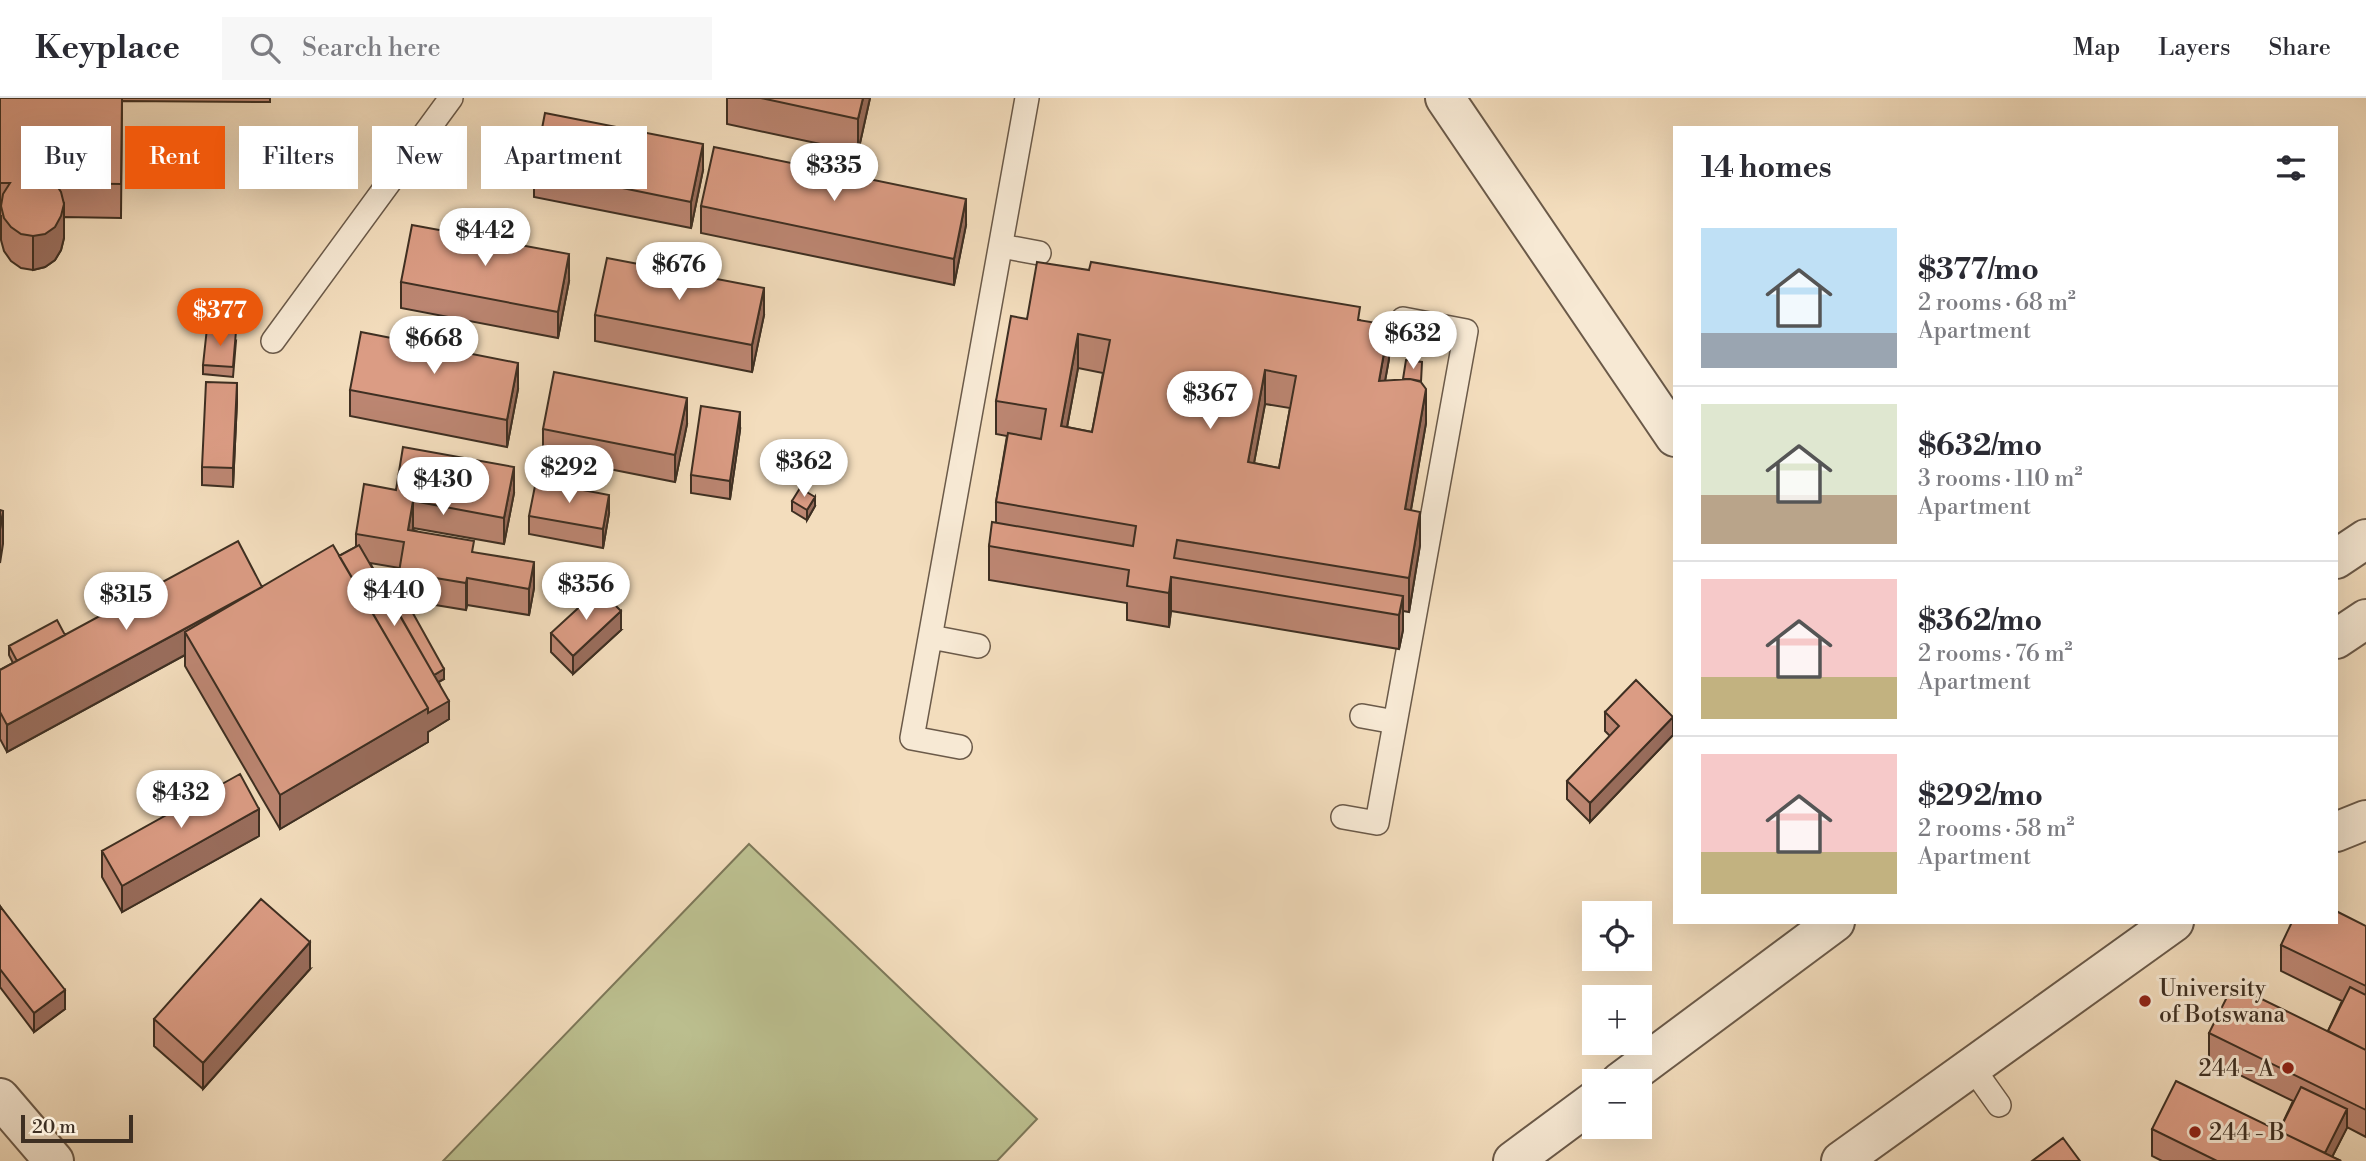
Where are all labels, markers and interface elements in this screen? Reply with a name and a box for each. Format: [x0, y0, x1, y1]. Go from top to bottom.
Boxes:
search box [222, 17, 712, 80]
text: Keyplace [35, 28, 180, 69]
icon: search [246, 29, 284, 67]
text: Search here [302, 32, 441, 64]
text: Map [2073, 33, 2120, 63]
text: Layers [2158, 33, 2230, 63]
text: Share [2268, 33, 2331, 63]
chip: Buy [21, 126, 111, 189]
chip: Rent [125, 126, 225, 189]
chip: Filters [239, 126, 358, 189]
chip: New [372, 126, 467, 189]
chip: Apartment [481, 126, 647, 189]
pin: $335 [793, 144, 875, 203]
text: 14 homes [1701, 149, 1832, 187]
icon: filters [2272, 149, 2310, 187]
text: $335 [806, 152, 862, 180]
pin: $442 [444, 208, 526, 268]
text: $442 [455, 217, 515, 245]
pin: $676 [638, 242, 720, 302]
text: $676 [652, 251, 706, 279]
text: $377/mo [1918, 251, 2039, 289]
icon: home [1757, 256, 1841, 340]
pin: $377 [179, 288, 261, 348]
text: 2 rooms · 68 m² [1918, 289, 2076, 317]
text: $377 [193, 297, 247, 325]
pin: $632 [1372, 312, 1454, 371]
pin: $668 [393, 316, 475, 376]
text: Apartment [1918, 317, 2031, 345]
text: $632 [1385, 320, 1441, 348]
text: $668 [405, 325, 463, 353]
pin: $367 [1169, 372, 1251, 431]
text: $367 [1183, 380, 1237, 408]
text: $632/mo [1918, 427, 2042, 465]
icon: home [1757, 432, 1841, 516]
pin: $362 [763, 440, 845, 499]
pin: $292 [528, 446, 610, 505]
text: $362 [776, 448, 832, 476]
text: $292 [541, 454, 597, 482]
pin: $430 [402, 458, 484, 517]
text: 3 rooms · 110 m² [1918, 465, 2082, 493]
text: $430 [413, 466, 473, 494]
text: Apartment [1918, 493, 2031, 521]
pin: $356 [545, 562, 627, 622]
pin: $440 [353, 568, 435, 628]
text: $356 [558, 571, 614, 599]
pin: $315 [85, 573, 167, 632]
text: $440 [363, 577, 425, 605]
text: $315 [100, 581, 152, 609]
text: $362/mo [1918, 602, 2042, 640]
icon: home [1757, 607, 1841, 691]
text: 2 rooms · 76 m² [1918, 640, 2073, 668]
text: Apartment [1918, 668, 2031, 696]
pin: $432 [140, 770, 222, 830]
text: $292/mo [1918, 777, 2043, 815]
text: $432 [152, 779, 210, 807]
icon: home [1757, 782, 1841, 866]
text: 2 rooms · 58 m² [1918, 815, 2075, 843]
text: Apartment [1918, 843, 2031, 871]
map controls [1582, 901, 1652, 1139]
button: locate [1582, 901, 1652, 971]
place label: University of Botswana [2159, 975, 2286, 1029]
button: + [1582, 985, 1652, 1055]
marker: University of Botswana [2137, 993, 2153, 1009]
place label: 244 - A [2199, 1055, 2275, 1083]
marker: 244 - A [2280, 1060, 2296, 1076]
button: − [1582, 1069, 1652, 1139]
scale bar [21, 1112, 133, 1144]
text: 20 m [32, 1115, 76, 1139]
place label: 244 - B [2209, 1119, 2285, 1147]
marker: 244 - B [2187, 1124, 2203, 1140]

